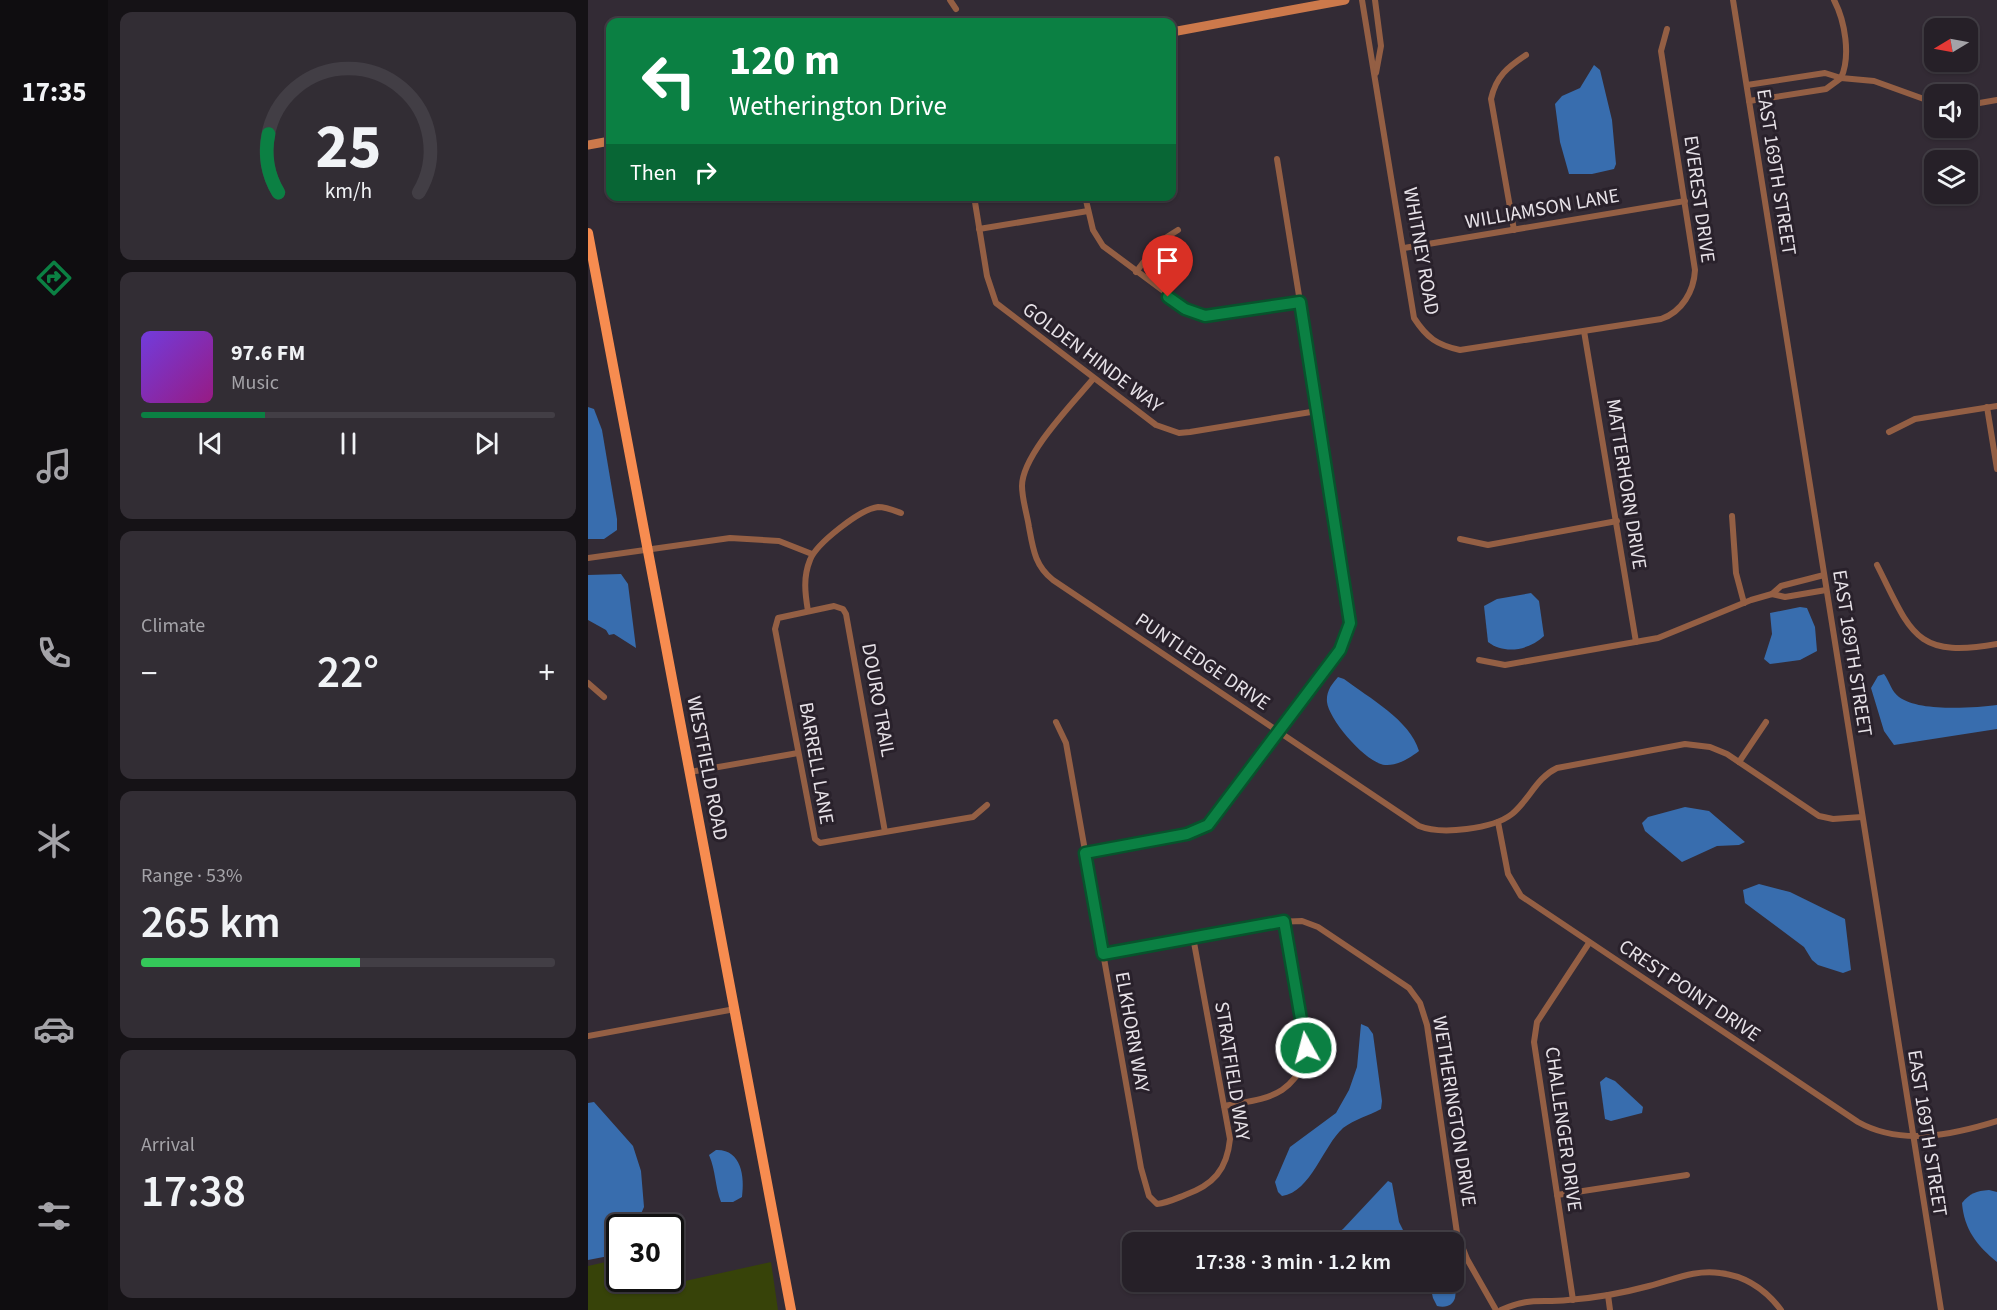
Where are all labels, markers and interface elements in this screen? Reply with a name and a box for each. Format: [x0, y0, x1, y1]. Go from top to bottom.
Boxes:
north arrow [1924, 18, 1978, 72]
map controls [1924, 18, 1978, 204]
text: 120 m [729, 31, 840, 91]
icon: left [630, 42, 708, 120]
text: 17:35 [21, 73, 87, 112]
button: sound [1924, 84, 1978, 138]
text: Wetherington Drive [729, 87, 947, 126]
street label: EAST 169TH STREET [1749, 87, 1803, 258]
text: 25 [315, 103, 381, 192]
street label: EVEREST DRIVE [1676, 134, 1722, 265]
button: layers [1924, 150, 1978, 204]
icon: right [689, 156, 722, 189]
text: Then [630, 157, 677, 189]
text: km/h [324, 176, 372, 207]
street label: WILLIAMSON LANE [1463, 182, 1621, 236]
street label: WHITNEY ROAD [1396, 185, 1446, 317]
pin [1142, 235, 1193, 297]
icon: arrive [1151, 244, 1184, 277]
icon: directions [33, 257, 75, 299]
street label: GOLDEN HINDE WAY [1016, 296, 1169, 420]
text: 97.6 FM [231, 337, 305, 369]
text: Music [231, 369, 279, 397]
street label: MATTERHORN DRIVE [1599, 397, 1653, 571]
icon: previous [194, 427, 227, 460]
icon: pause [332, 427, 365, 460]
icon: next [470, 427, 503, 460]
icon: music [33, 445, 75, 487]
street label: EAST 169TH STREET [1825, 568, 1879, 739]
street label: PUNTLEDGE DRIVE [1129, 606, 1275, 717]
text: Climate [141, 612, 205, 640]
icon: phone [33, 632, 75, 674]
text: 22° [317, 641, 379, 705]
street label: DOURO TRAIL [854, 641, 902, 760]
text: − [141, 650, 157, 697]
text: + [539, 650, 555, 697]
street label: WESTFIELD ROAD [679, 694, 735, 843]
street label: BARRELL LANE [792, 700, 841, 826]
icon: climate [33, 820, 75, 862]
text: Range · 53% [141, 862, 242, 890]
text: 265 km [141, 891, 281, 955]
street label: CREST POINT DRIVE [1613, 933, 1766, 1049]
street label: ELKHORN WAY [1108, 970, 1157, 1095]
street label: STRATFIELD WAY [1207, 1000, 1257, 1143]
icon: car [33, 1008, 75, 1050]
street label: WETHERINGTON DRIVE [1425, 1014, 1483, 1208]
position arrow [1274, 1016, 1338, 1080]
street label: CHALLENGER DRIVE [1538, 1045, 1588, 1213]
street label: EAST 169TH STREET [1900, 1048, 1954, 1219]
text: Arrival [141, 1131, 195, 1159]
text: 17:38 [141, 1160, 246, 1224]
icon: filters [33, 1195, 75, 1237]
speed limit sign: 30 [606, 1214, 684, 1292]
text: 17:38 · 3 min · 1.2 km [1195, 1246, 1391, 1278]

